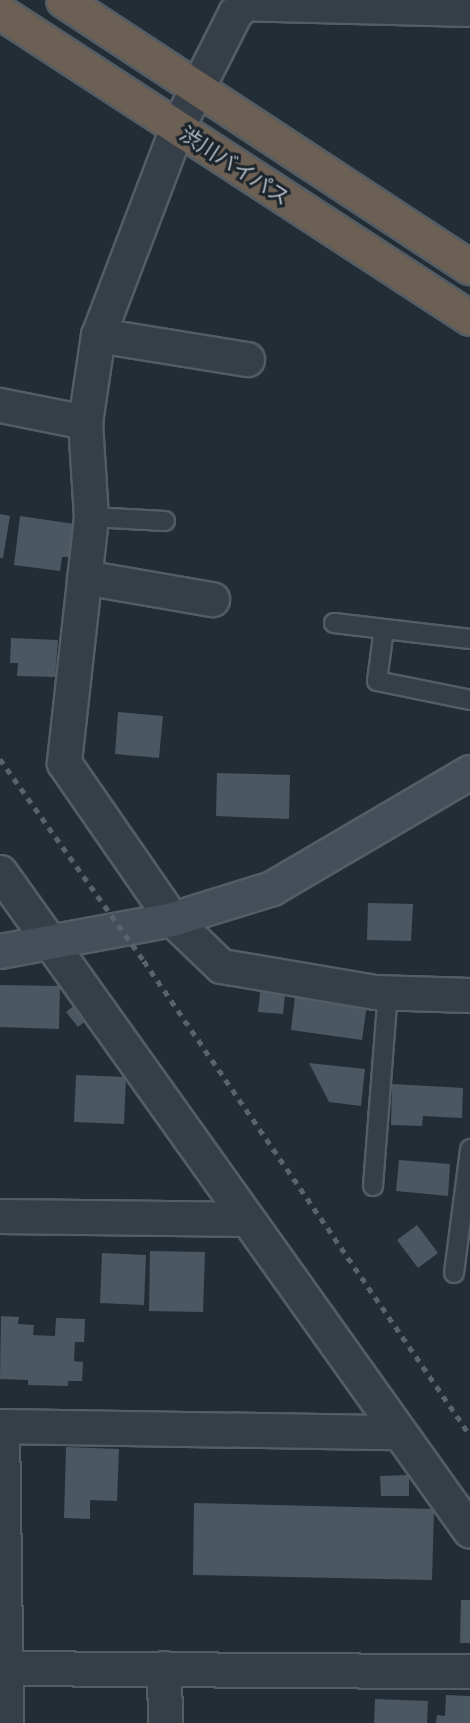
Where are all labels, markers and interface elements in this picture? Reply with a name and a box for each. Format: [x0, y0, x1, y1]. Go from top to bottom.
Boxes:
street label: 渋川バイパス [174, 122, 294, 212]

